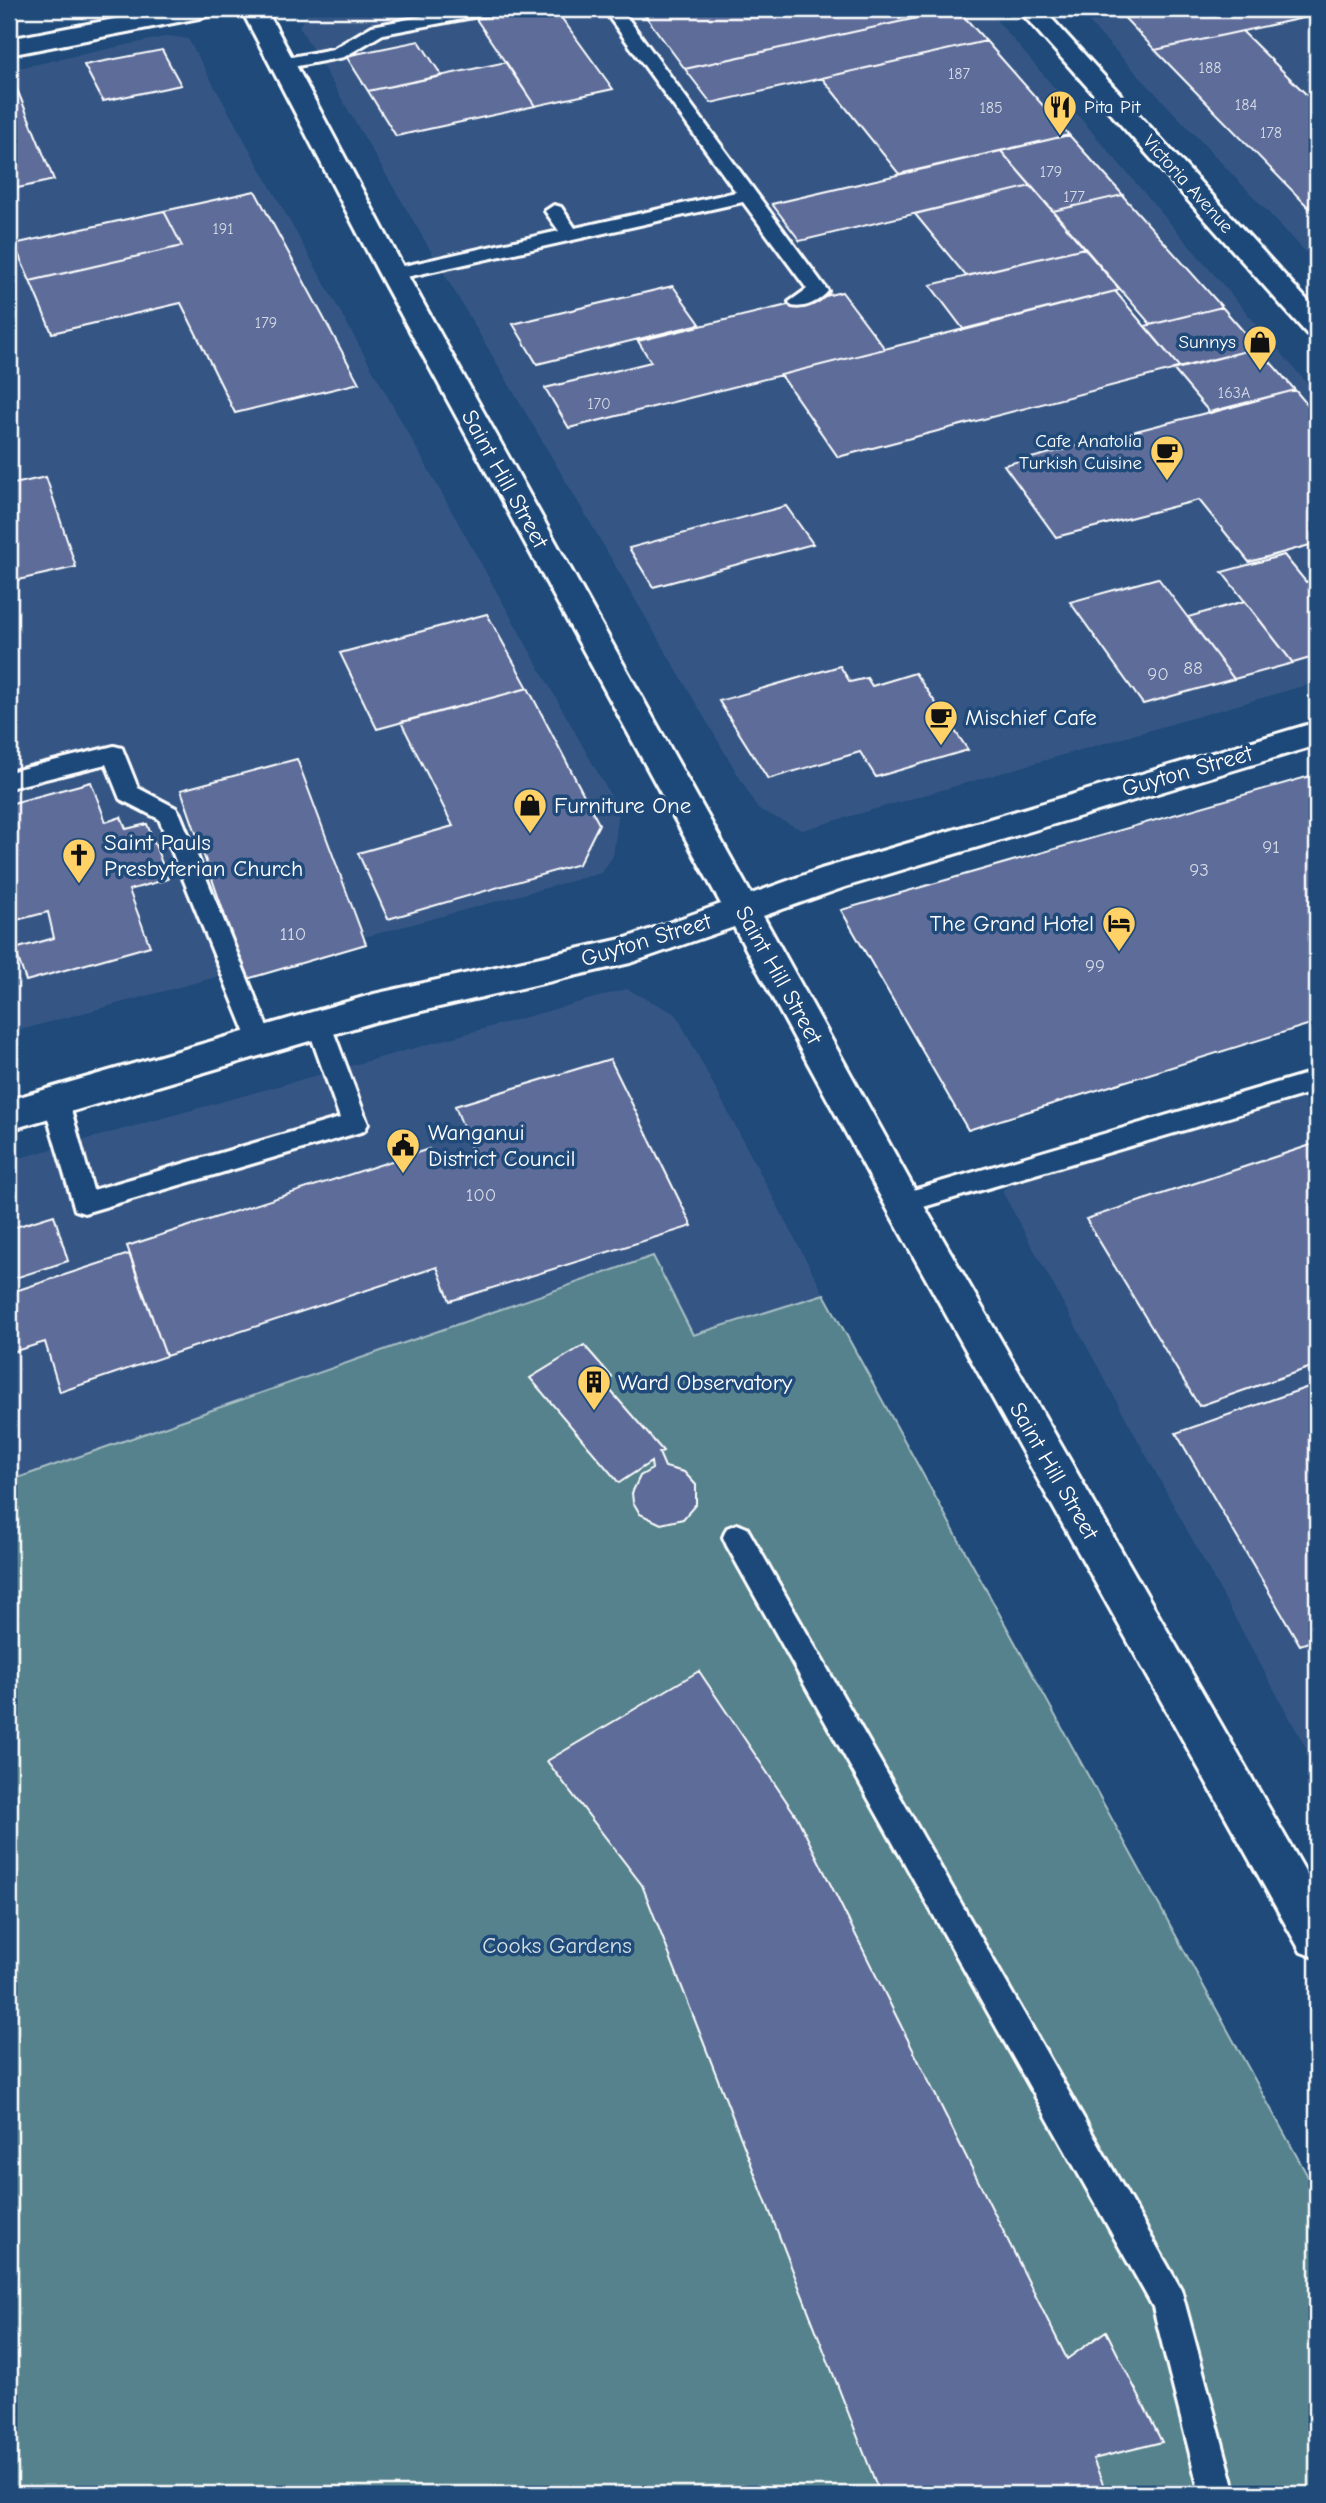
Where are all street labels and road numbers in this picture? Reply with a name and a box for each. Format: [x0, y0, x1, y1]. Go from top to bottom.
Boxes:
street label: Victoria Avenue [1138, 130, 1238, 238]
street label: Saint Hill Street [456, 405, 555, 554]
street label: Guyton Street [1119, 739, 1257, 803]
street label: Saint Hill Street [730, 901, 829, 1050]
street label: Guyton Street [578, 907, 716, 973]
street label: Saint Hill Street [1004, 1398, 1105, 1546]

